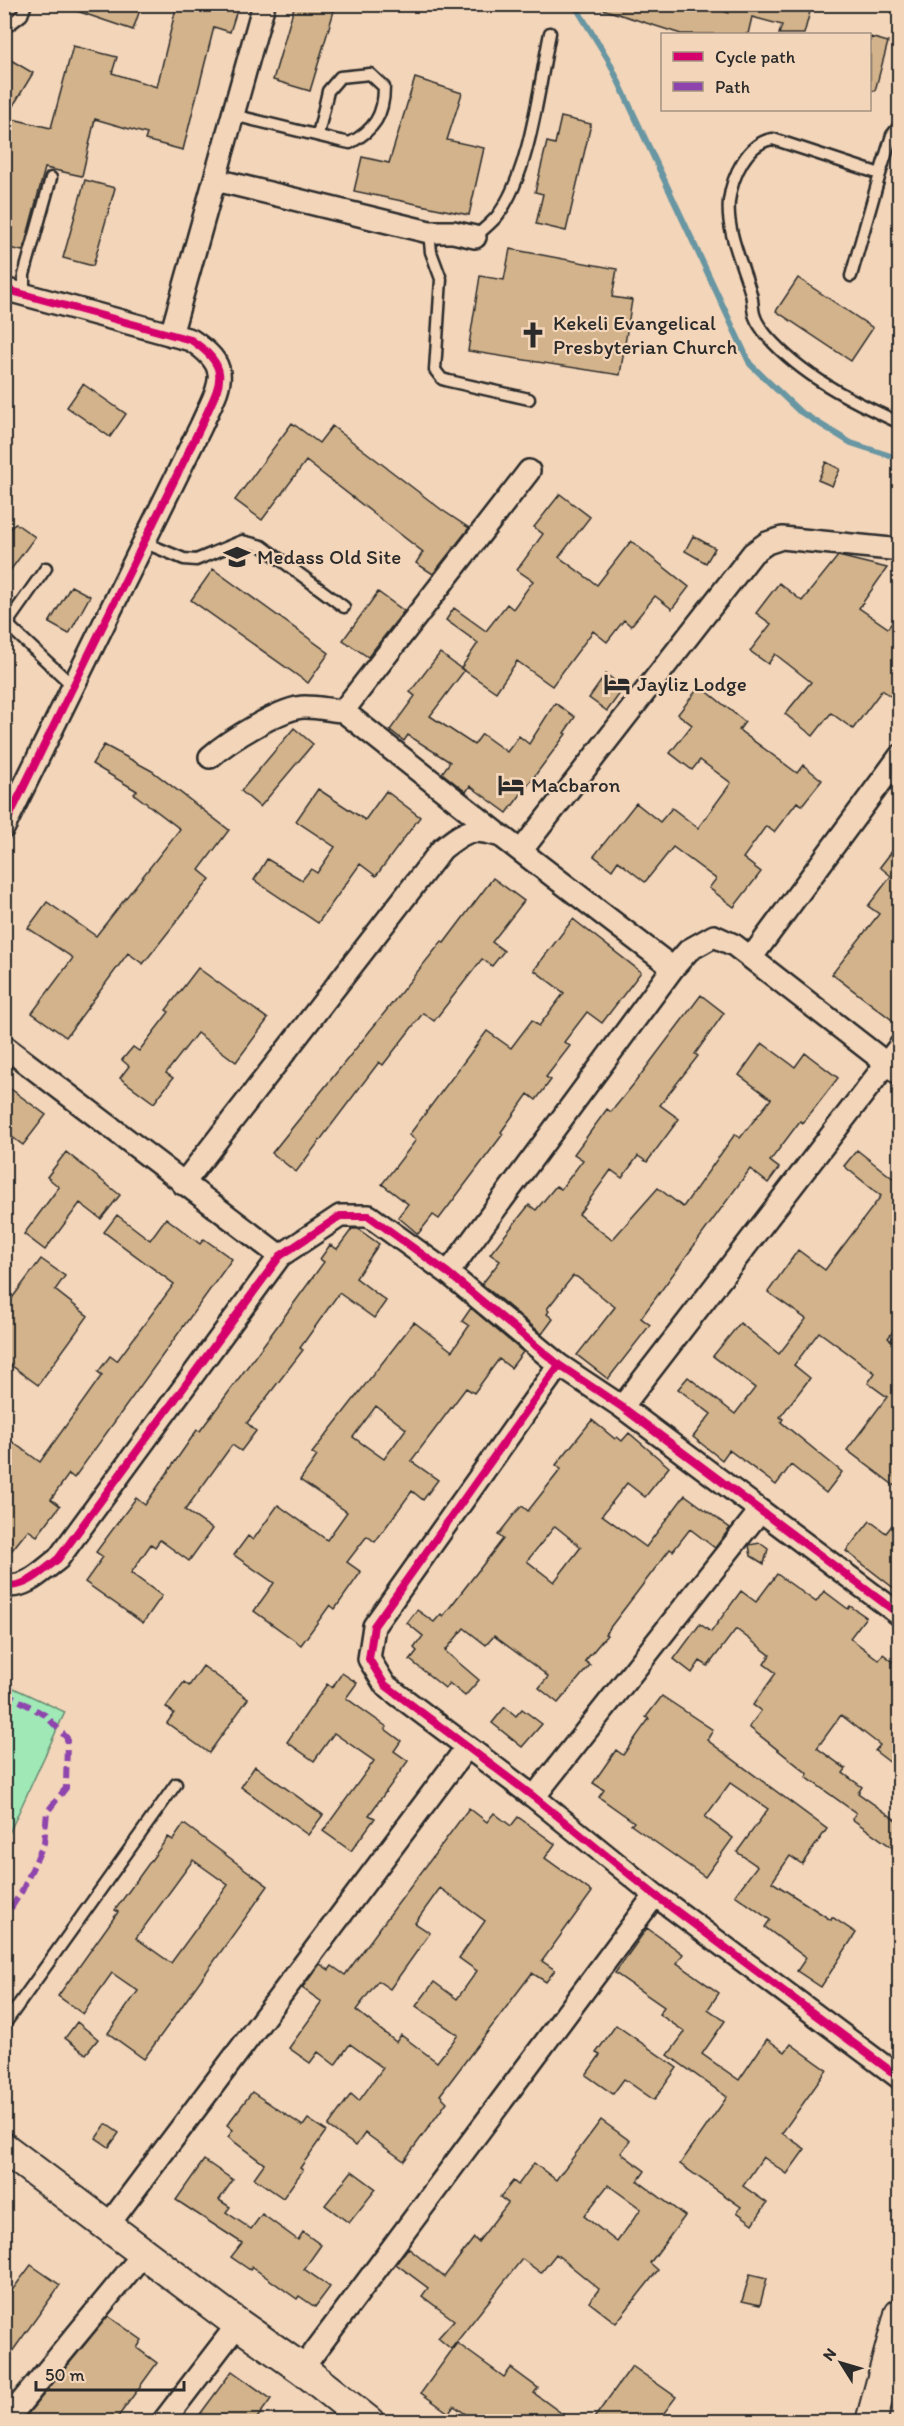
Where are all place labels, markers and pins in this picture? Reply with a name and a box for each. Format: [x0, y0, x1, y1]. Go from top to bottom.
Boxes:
place label: Kekeli Evangelical Presbyterian Church [553, 310, 737, 359]
church icon: Kekeli Evangelical Presbyterian Church [518, 320, 548, 350]
school or university icon: Medass Old Site [222, 542, 252, 572]
place label: Medass Old Site [257, 544, 401, 569]
hotel icon: Jayliz Lodge [602, 669, 632, 699]
place label: Jayliz Lodge [637, 671, 747, 696]
hotel icon: Macbaron [496, 770, 526, 800]
place label: Macbaron [531, 772, 621, 797]

